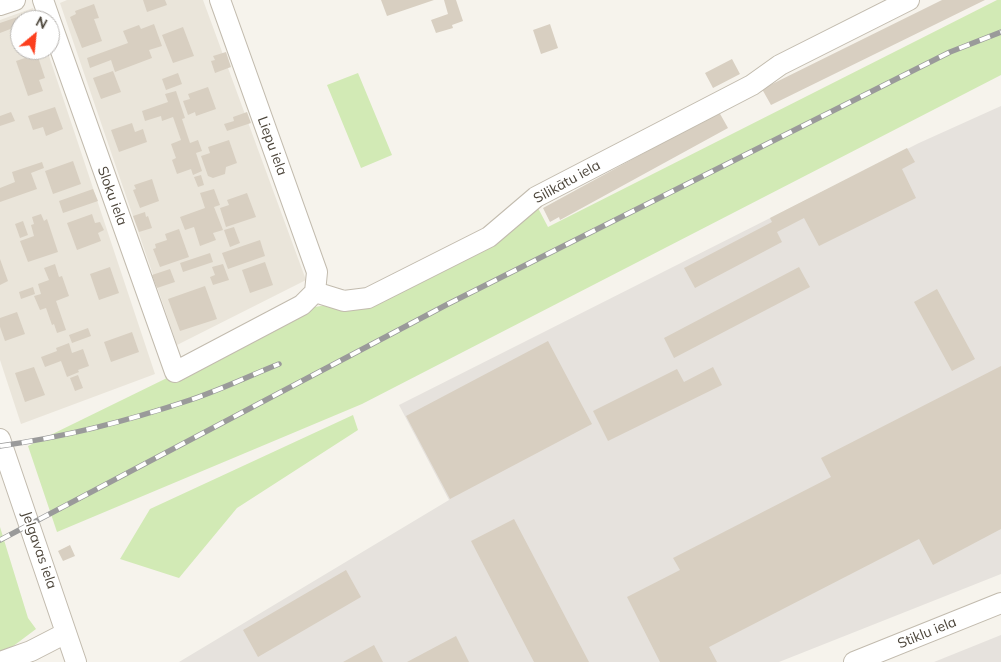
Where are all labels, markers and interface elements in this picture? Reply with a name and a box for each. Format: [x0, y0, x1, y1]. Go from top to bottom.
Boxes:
north arrow [10, 10, 60, 60]
text: N [33, 12, 50, 33]
street label: Liepu iela [254, 114, 290, 178]
street label: Silikātu iela [531, 157, 603, 207]
street label: Sloku iela [94, 164, 130, 228]
street label: Jelgavas iela [18, 509, 60, 591]
street label: Stiklu iela [895, 614, 959, 652]

